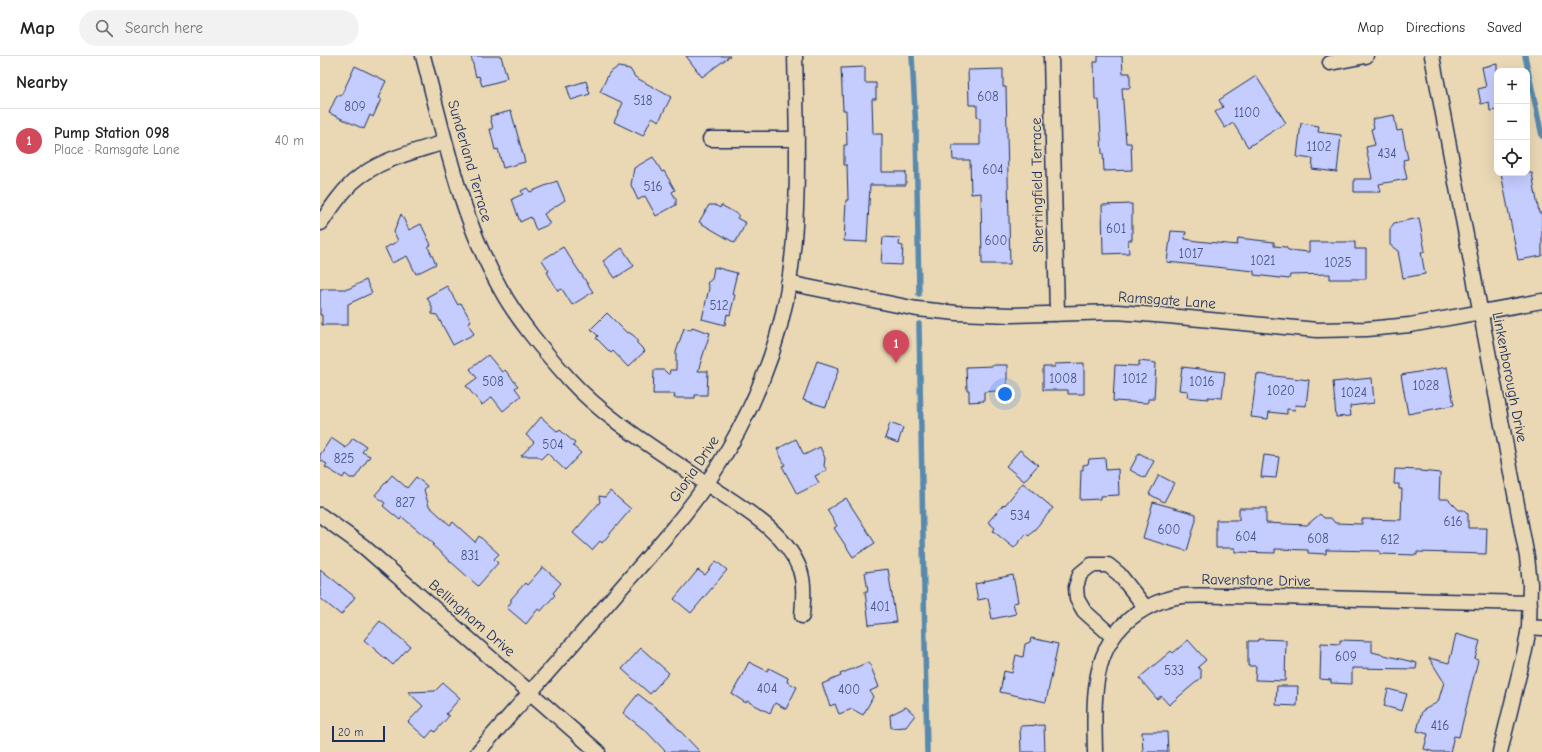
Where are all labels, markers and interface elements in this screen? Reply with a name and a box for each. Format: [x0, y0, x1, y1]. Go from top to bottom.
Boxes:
search box [79, 10, 359, 46]
text: Map [20, 17, 55, 39]
icon: search [93, 17, 115, 39]
text: Search here [125, 19, 203, 37]
text: Map [1357, 19, 1384, 36]
text: Directions [1406, 19, 1465, 36]
text: Saved [1487, 19, 1522, 36]
map controls [1494, 68, 1530, 176]
button: + [1494, 68, 1530, 104]
text: Nearby [16, 73, 67, 92]
house number: 608 [977, 89, 999, 104]
house number: 518 [634, 93, 653, 108]
street label: Sunderland Terrace [444, 98, 496, 225]
house number: 809 [344, 99, 366, 114]
button: − [1494, 104, 1530, 140]
house number: 1100 [1234, 105, 1260, 120]
street label: Sherringfield Terrace [1027, 117, 1047, 253]
text: Pump Station 098 [54, 124, 169, 142]
text: 1 [26, 133, 32, 148]
text: 40 m [275, 133, 304, 148]
house number: 1102 [1306, 139, 1332, 154]
button: locate [1494, 140, 1530, 176]
text: Place · Ramsgate Lane [54, 142, 180, 157]
house number: 434 [1377, 146, 1397, 161]
house number: 604 [982, 162, 1004, 177]
house number: 516 [643, 179, 663, 194]
house number: 601 [1106, 221, 1126, 236]
house number: 600 [985, 233, 1008, 248]
house number: 1017 [1179, 246, 1203, 261]
house number: 1021 [1250, 253, 1276, 268]
house number: 1025 [1325, 255, 1351, 270]
street label: Ramsgate Lane [1118, 288, 1217, 312]
house number: 512 [710, 298, 729, 313]
street label: Linkenborough Drive [1489, 310, 1532, 444]
pin: 1 [883, 330, 909, 363]
house number: 1008 [1049, 371, 1077, 386]
house number: 1012 [1122, 371, 1148, 386]
house number: 508 [482, 374, 504, 389]
house number: 1016 [1189, 374, 1215, 389]
house number: 1028 [1413, 378, 1440, 393]
house number: 1020 [1267, 383, 1295, 398]
your location [995, 384, 1015, 404]
house number: 1024 [1341, 385, 1367, 400]
street label: Gloria Drive [665, 432, 723, 506]
house number: 504 [542, 437, 564, 452]
house number: 825 [334, 451, 354, 466]
house number: 827 [395, 495, 415, 510]
house number: 534 [1010, 508, 1030, 523]
house number: 616 [1443, 514, 1463, 529]
house number: 600 [1158, 522, 1181, 537]
house number: 604 [1235, 529, 1257, 544]
house number: 608 [1307, 531, 1329, 546]
house number: 612 [1381, 532, 1400, 547]
house number: 831 [461, 548, 479, 563]
street label: Ravenstone Drive [1201, 570, 1311, 590]
street label: Bellingham Drive [425, 576, 519, 661]
house number: 401 [870, 599, 890, 614]
house number: 609 [1335, 649, 1357, 664]
house number: 533 [1164, 663, 1184, 678]
house number: 404 [757, 681, 777, 696]
house number: 400 [838, 682, 860, 697]
house number: 416 [1431, 718, 1449, 733]
scale bar [332, 724, 385, 743]
text: 20 m [338, 726, 363, 739]

